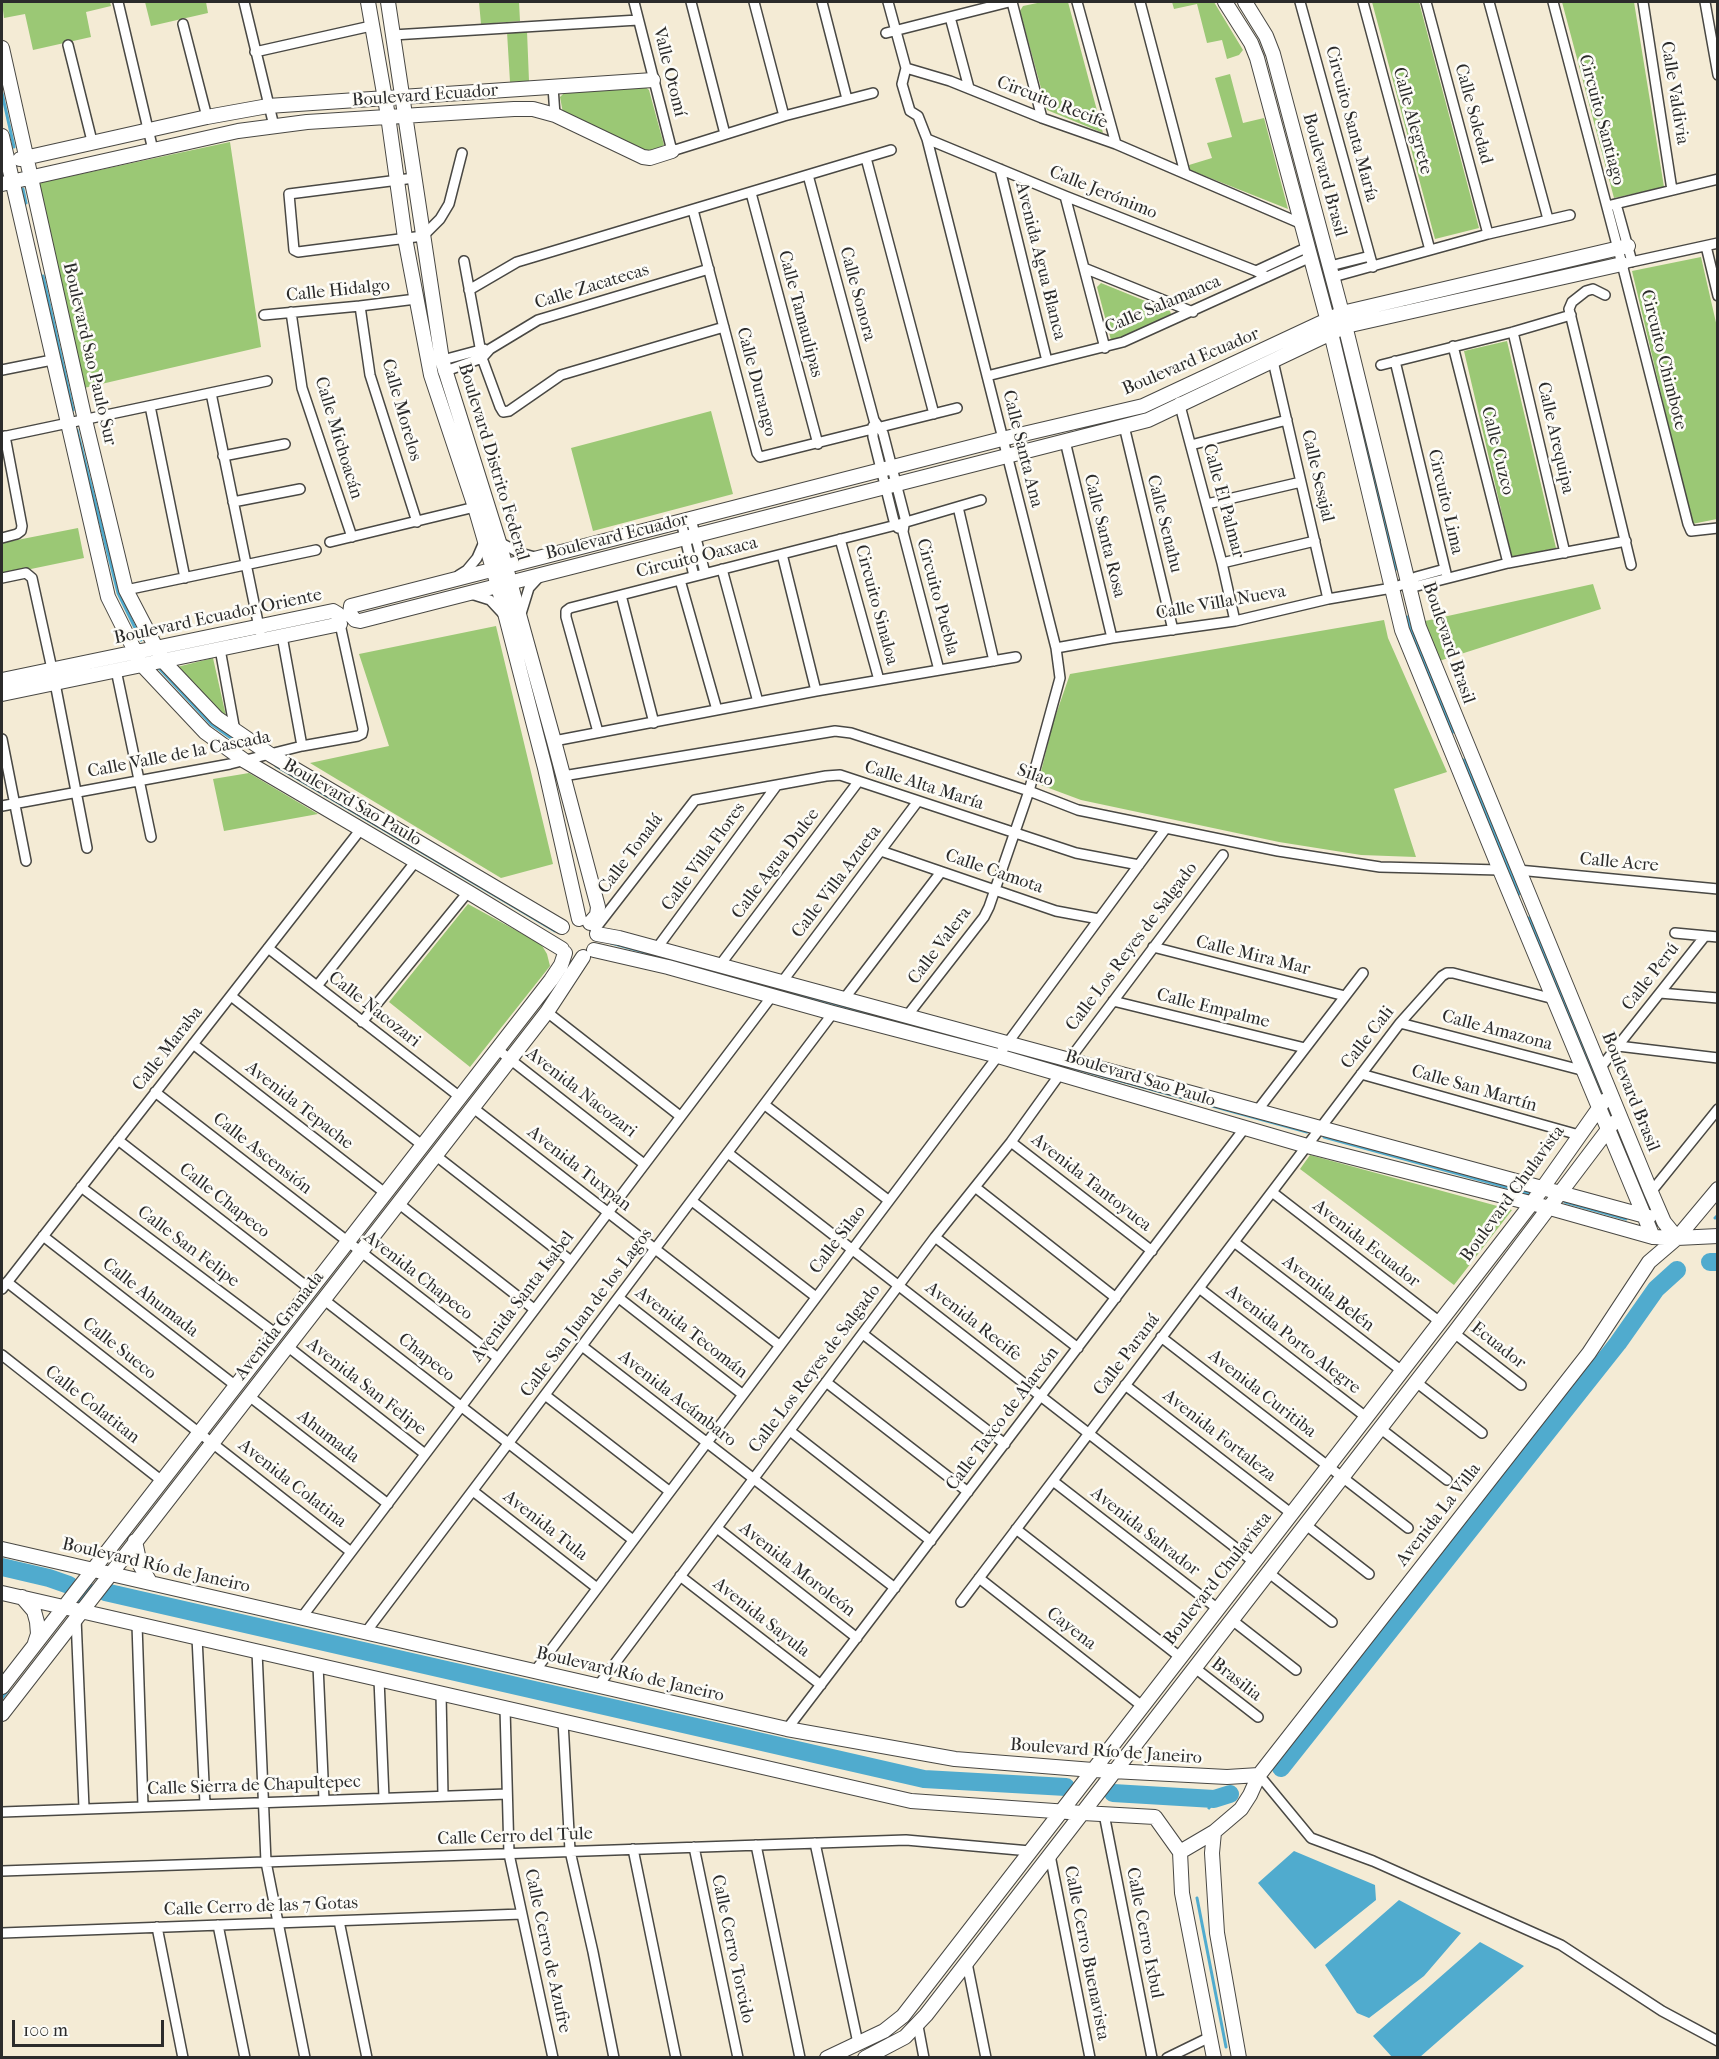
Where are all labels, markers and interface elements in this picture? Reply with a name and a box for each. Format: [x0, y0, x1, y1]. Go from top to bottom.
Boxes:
street label: Valle Otomí [647, 25, 691, 119]
street label: Calle Valdivia [1655, 40, 1693, 146]
street label: Circuito Santa María [1320, 44, 1382, 204]
street label: Circuito Santiago [1573, 52, 1629, 188]
street label: Calle Soledad [1449, 61, 1497, 167]
street label: Calle Alegrete [1387, 65, 1437, 177]
street label: Circuito Recife [993, 72, 1111, 134]
street label: Boulevard Ecuador [351, 80, 499, 112]
street label: Boulevard Brasil [1297, 111, 1351, 239]
street label: Calle Jerónimo [1046, 162, 1160, 224]
street label: Avenida Agua Blanca [1010, 180, 1070, 342]
street label: Calle Sonora [834, 245, 880, 343]
street label: Calle Tamaulipas [773, 248, 827, 380]
street label: Calle Zacatecas [532, 259, 652, 315]
street label: Boulevard Sao Paulo Sur [57, 260, 121, 448]
street label: Calle Salamanca [1102, 271, 1224, 339]
street label: Calle Hidalgo [285, 275, 391, 307]
street label: Circuito Chimbote [1635, 288, 1691, 432]
street label: Boulevard Ecuador [1119, 323, 1263, 401]
street label: Calle Durango [731, 325, 781, 439]
street label: Calle Morelos [376, 356, 426, 464]
street label: Boulevard Distrito Federal [453, 361, 533, 563]
street label: Calle Michoacán [309, 374, 367, 502]
street label: Calle Arequipa [1532, 380, 1578, 496]
street label: Calle Santa Ana [997, 388, 1047, 510]
street label: Calle Cuzco [1476, 405, 1518, 497]
street label: Calle Sesajal [1296, 428, 1338, 524]
street label: Calle El Palmar [1197, 441, 1249, 561]
street label: Circuito Lima [1422, 447, 1468, 557]
street label: Calle Santa Rosa [1078, 472, 1130, 600]
street label: Calle Senahu [1141, 473, 1187, 575]
street label: Boulevard Ecuador [543, 509, 691, 565]
street label: Circuito Oaxaca [634, 532, 760, 584]
street label: Circuito Puebla [911, 536, 963, 658]
street label: Circuito Sinaloa [850, 543, 902, 667]
street label: Boulevard Brasil [1417, 579, 1479, 707]
street label: Calle Villa Nueva [1154, 581, 1288, 625]
street label: Boulevard Ecuador Oriente [112, 584, 324, 650]
street label: Calle Valle de la Cascada [86, 727, 272, 783]
street label: Boulevard Sao Paulo [279, 755, 425, 851]
street label: Calle Alta María [862, 757, 986, 815]
street label: Silao [1014, 760, 1056, 792]
street label: Calle Villa Flores [657, 798, 751, 916]
street label: Calle Agua Dulce [727, 805, 825, 923]
street label: Calle Tonalá [594, 810, 668, 898]
street label: Calle Villa Azueta [788, 821, 886, 943]
street label: Calle Camota [942, 845, 1046, 899]
street label: Calle Acre [1579, 849, 1659, 877]
street label: Calle Los Reyes de Salgado [1062, 858, 1202, 1036]
street label: Calle Valera [904, 903, 976, 989]
street label: Calle Mira Mar [1194, 931, 1312, 981]
street label: Calle Perú [1618, 939, 1684, 1015]
street label: Calle Nacozari [324, 967, 424, 1053]
street label: Calle Empalme [1154, 985, 1272, 1033]
street label: Calle Maraba [128, 1002, 208, 1096]
street label: Calle Cali [1337, 1002, 1399, 1074]
street label: Calle Amazona [1439, 1006, 1555, 1056]
street label: Boulevard Brasil [1596, 1029, 1664, 1155]
street label: Avenida Nacozari [521, 1043, 641, 1143]
street label: Boulevard Sao Paulo [1062, 1046, 1218, 1112]
street label: Avenida Tepache [241, 1057, 357, 1155]
street label: Calle San Martín [1409, 1061, 1539, 1117]
street label: Calle Ascensión [208, 1109, 316, 1199]
street label: Boulevard Chulavista [1456, 1121, 1570, 1267]
street label: Avenida Tuxpan [523, 1122, 635, 1216]
street label: Avenida Tantoyuca [1027, 1129, 1155, 1237]
street label: Calle Chapeco [174, 1159, 274, 1243]
street label: Avenida Ecuador [1308, 1195, 1424, 1293]
street label: Calle San Felipe [133, 1202, 243, 1292]
street label: Calle Silao [805, 1202, 871, 1278]
street label: Calle San Juan de los Lagos [516, 1224, 658, 1402]
street label: Avenida Chapeco [359, 1227, 477, 1325]
street label: Avenida Santa Isabel [467, 1227, 579, 1367]
street label: Avenida Belén [1278, 1251, 1378, 1337]
street label: Calle Ahumada [98, 1254, 202, 1342]
street label: Avenida Granada [231, 1267, 329, 1385]
street label: Avenida Recife [921, 1278, 1025, 1366]
street label: Calle Los Reyes de Salgado [745, 1280, 885, 1458]
street label: Avenida Porto Alegre [1221, 1281, 1365, 1399]
street label: Avenida Tecomán [630, 1282, 752, 1384]
street label: Calle Paraná [1089, 1310, 1165, 1400]
street label: Calle Sueco [78, 1313, 160, 1385]
street label: Ecuador [1466, 1318, 1530, 1374]
street label: Chapeco [393, 1329, 459, 1387]
street label: Avenida San Felipe [302, 1334, 430, 1440]
street label: Calle Taxco de Alarcón [942, 1343, 1064, 1495]
street label: Avenida Curitiba [1204, 1345, 1320, 1443]
street label: Avenida Acámbaro [614, 1346, 740, 1452]
street label: Calle Colatitan [40, 1361, 144, 1449]
street label: Avenida Fortaleza [1158, 1385, 1280, 1487]
street label: Ahumada [293, 1406, 363, 1468]
street label: Avenida Colatina [234, 1435, 350, 1533]
street label: Avenida La Villa [1392, 1459, 1486, 1571]
street label: Avenida Salvador [1086, 1483, 1204, 1581]
street label: Avenida Tula [498, 1486, 592, 1566]
street label: Boulevard Chulavista [1159, 1508, 1277, 1650]
street label: Avenida Moroleón [735, 1518, 859, 1622]
street label: Boulevard Río de Janeiro [60, 1534, 252, 1598]
street label: Avenida Sayula [708, 1574, 814, 1662]
street label: Cayena [1042, 1603, 1100, 1655]
street label: Boulevard Río de Janeiro [534, 1643, 726, 1707]
street label: Brasilia [1206, 1654, 1266, 1706]
street label: Boulevard Río de Janeiro [1009, 1735, 1203, 1769]
street label: Calle Sierra de Chapultepec [147, 1771, 361, 1801]
street label: Calle Cerro del Tule [437, 1823, 593, 1851]
street label: Calle Cerro Buenavista [1058, 1864, 1114, 2042]
street label: Calle Cerro Ixbul [1121, 1866, 1167, 2000]
street label: Calle Cerro de Azufre [519, 1867, 575, 2035]
street label: Calle Cerro Torcido [706, 1873, 758, 2025]
street label: Calle Cerro de las 7 Gotas [164, 1893, 358, 1921]
scale bar [15, 2008, 166, 2046]
text: 100 m [23, 2020, 68, 2041]

